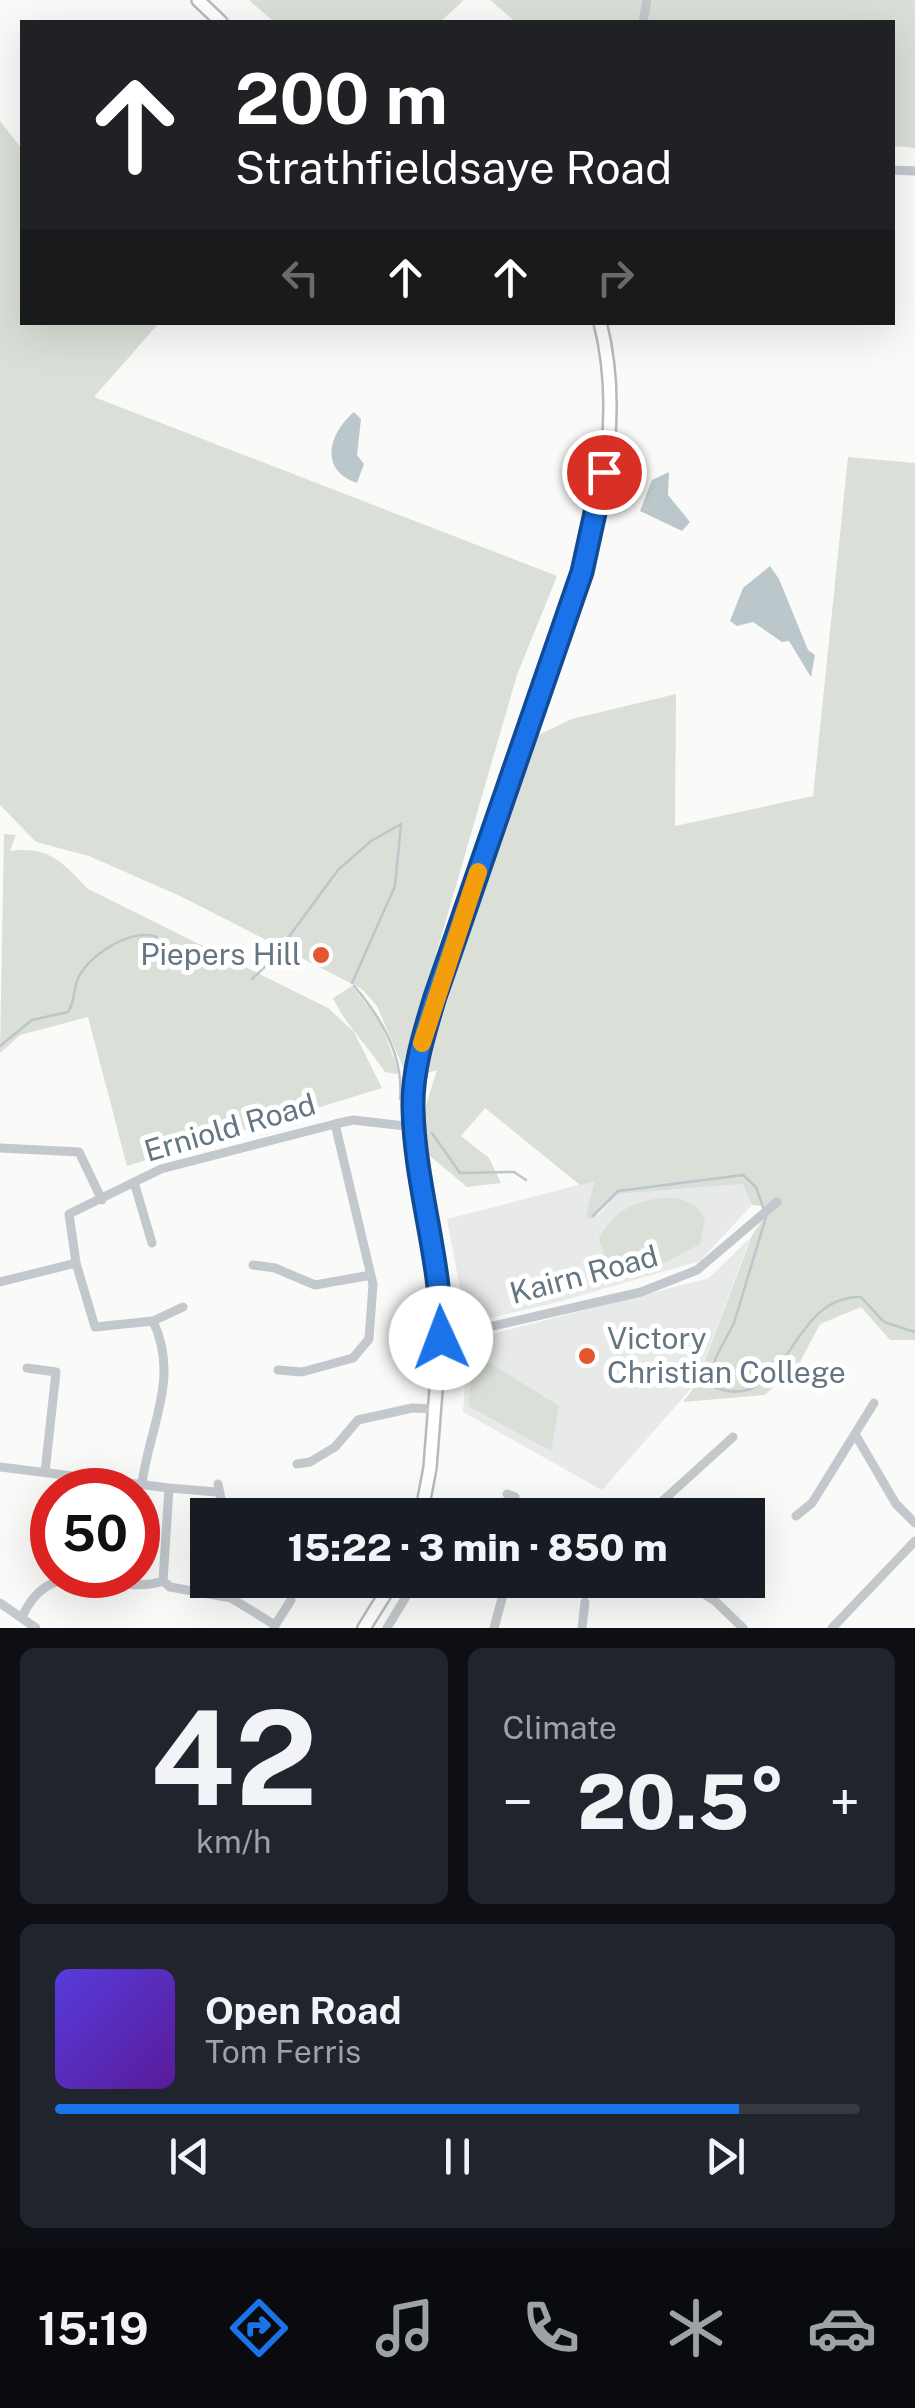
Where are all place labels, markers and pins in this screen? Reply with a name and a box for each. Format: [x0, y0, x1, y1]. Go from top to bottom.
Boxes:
pin [562, 430, 647, 515]
place label: Piepers Hill [140, 936, 301, 972]
marker: Piepers Hill [310, 944, 332, 966]
place label: Victory Christian College [607, 1320, 846, 1390]
marker: Victory Christian College [576, 1345, 598, 1367]

